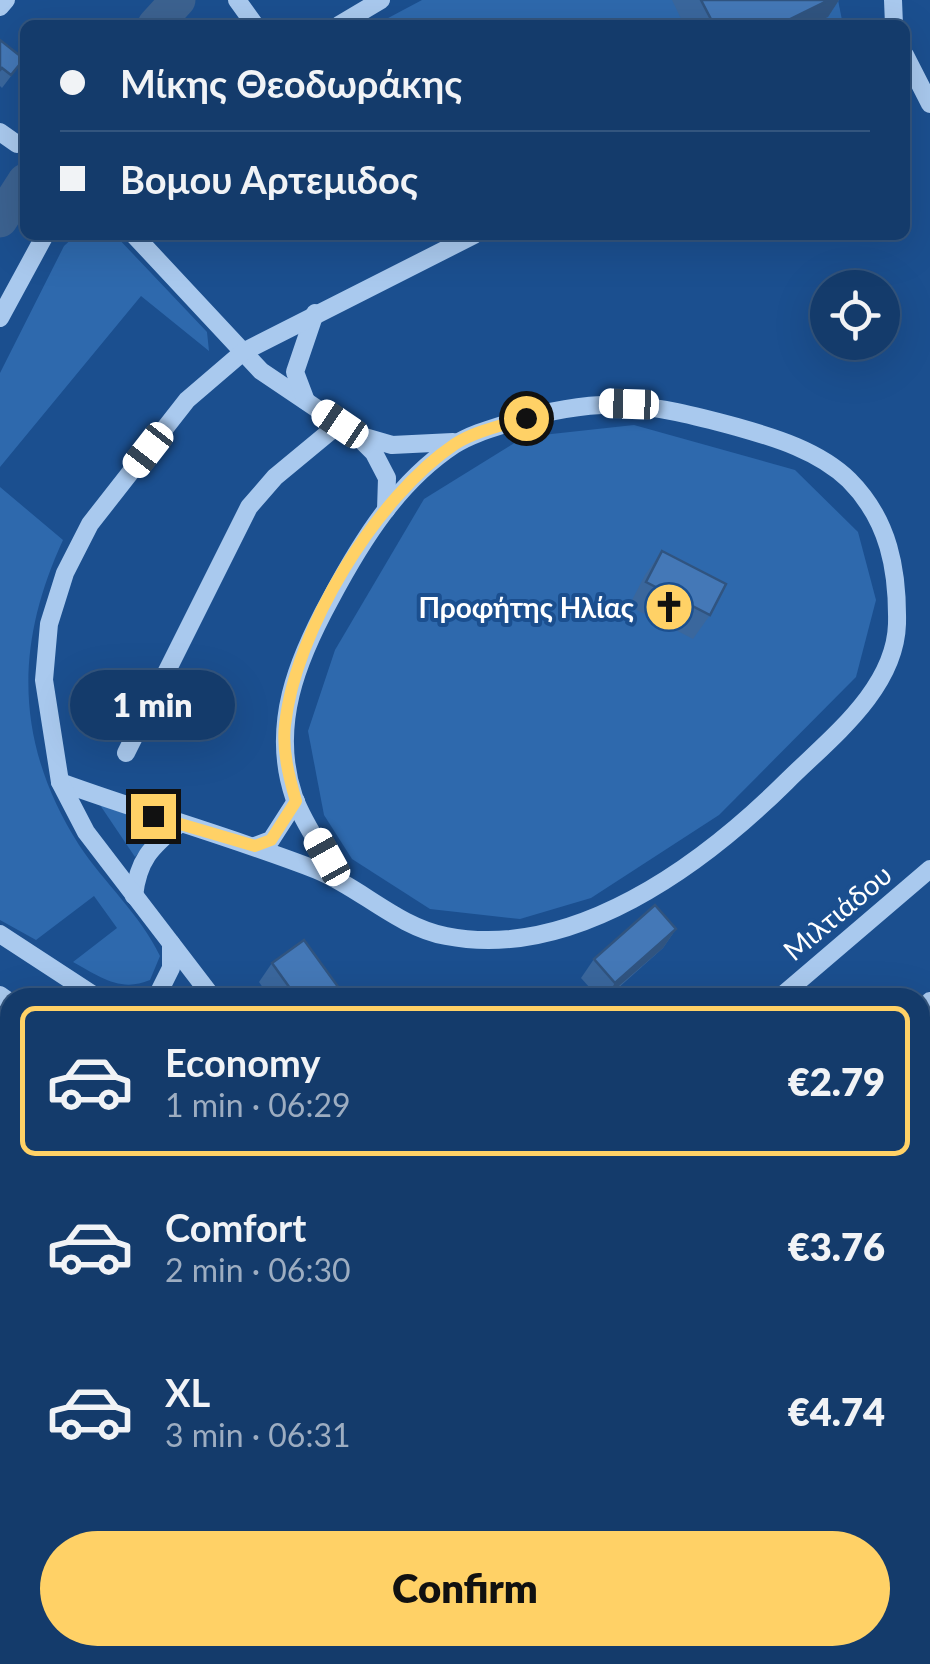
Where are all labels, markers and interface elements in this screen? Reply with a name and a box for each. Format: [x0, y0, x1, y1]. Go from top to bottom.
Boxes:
text: Μίκης Θεοδωράκης [120, 60, 462, 106]
text: Βομου Αρτεμιδος [120, 156, 418, 202]
map controls [810, 270, 900, 360]
button: locate [810, 270, 900, 360]
car [598, 388, 660, 420]
car [307, 395, 373, 453]
route start [504, 396, 549, 441]
car [118, 417, 178, 483]
church icon: Προφήτης Ηλίας [643, 581, 695, 633]
place label: Προφήτης Ηλίας [418, 590, 634, 624]
callout: 1 min [70, 671, 236, 741]
text: 1 min [113, 685, 192, 724]
route end [131, 794, 176, 839]
car [299, 823, 355, 891]
street label: Μιλτιάδου [776, 857, 898, 967]
icon: car [45, 1036, 135, 1126]
text: Economy [165, 1039, 320, 1085]
text: €2.79 [788, 1058, 885, 1104]
text: 1 min · 06:29 [165, 1085, 351, 1124]
icon: car [45, 1201, 135, 1291]
text: Comfort [165, 1204, 306, 1250]
text: €3.76 [788, 1223, 885, 1269]
text: 2 min · 06:30 [165, 1250, 351, 1289]
icon: car [45, 1366, 135, 1456]
text: XL [165, 1369, 210, 1415]
text: €4.74 [788, 1388, 885, 1434]
text: 3 min · 06:31 [165, 1415, 351, 1454]
button: Confirm [40, 1531, 890, 1646]

